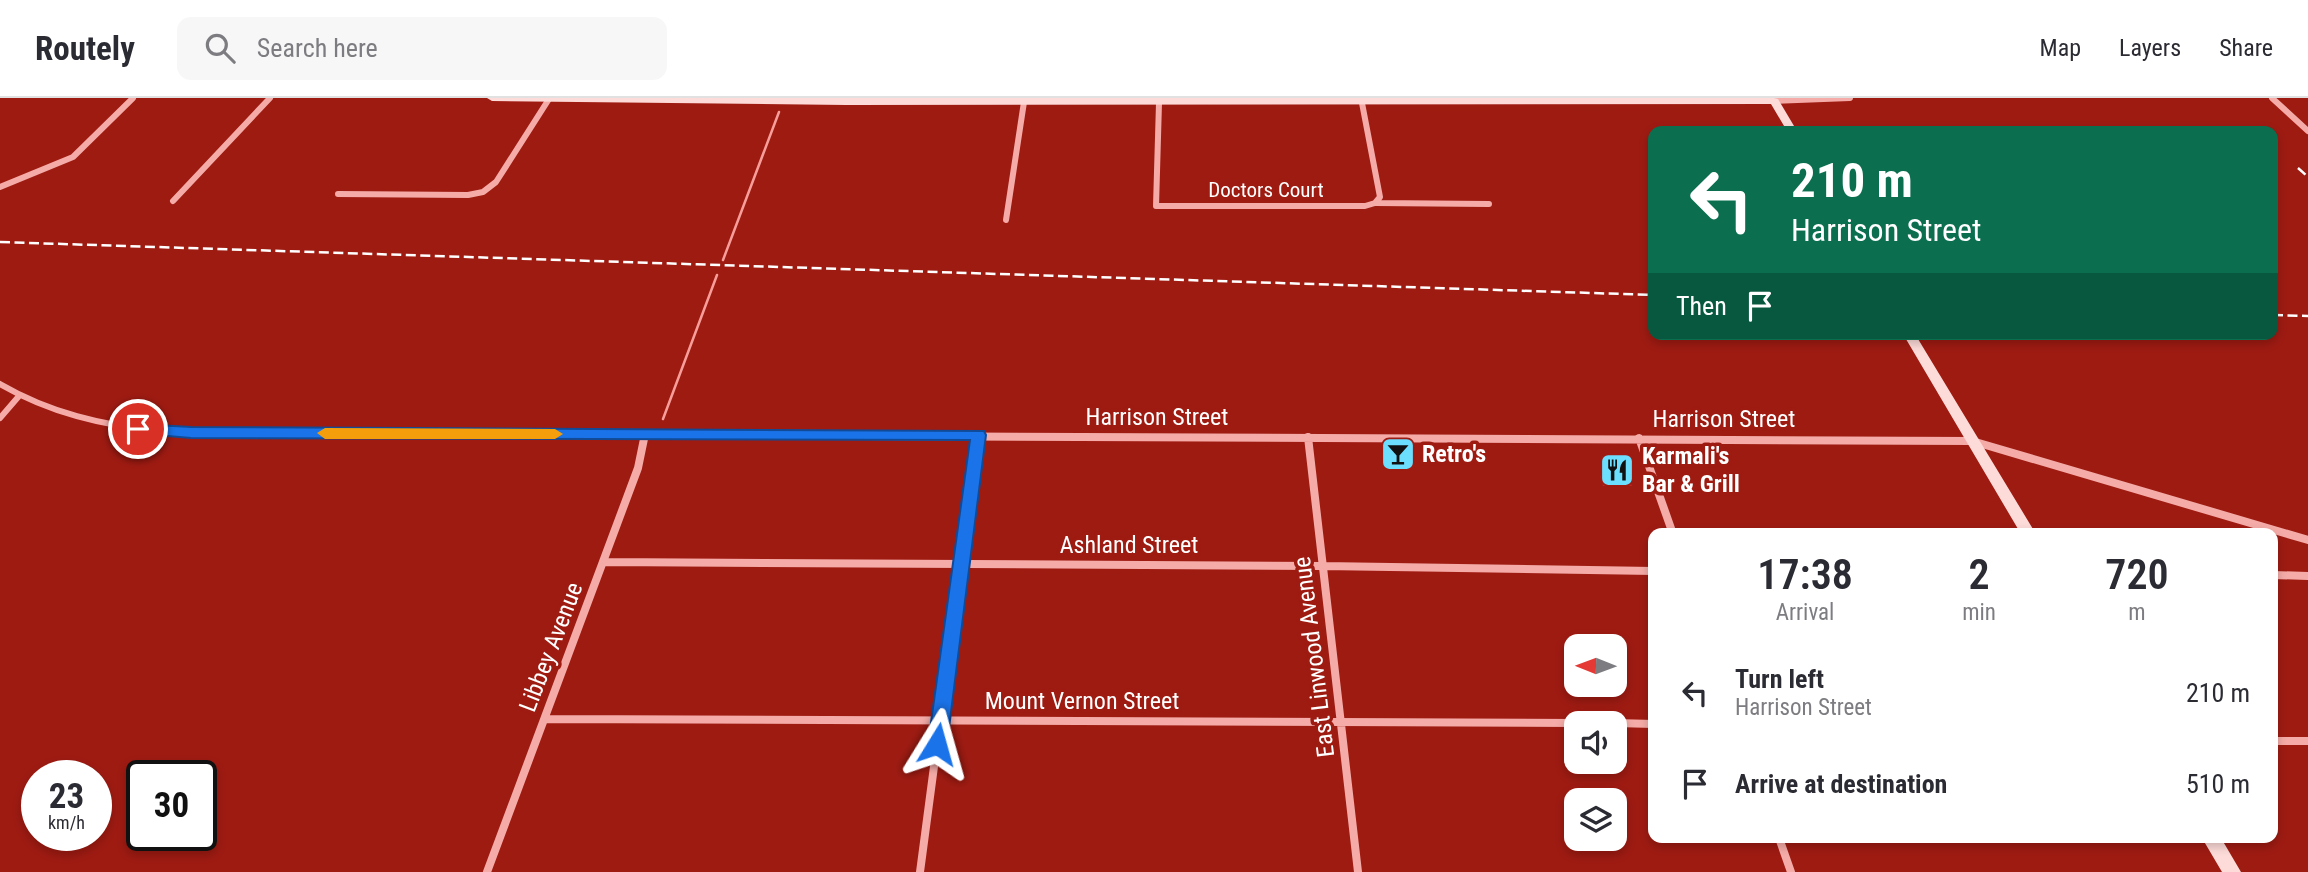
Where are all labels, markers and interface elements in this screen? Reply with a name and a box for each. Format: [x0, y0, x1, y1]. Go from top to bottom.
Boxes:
search box [177, 17, 667, 80]
text: Routely [35, 29, 135, 68]
icon: search [201, 29, 239, 67]
text: Search here [257, 33, 378, 63]
text: Map [2040, 34, 2081, 62]
text: Layers [2119, 34, 2181, 62]
text: Share [2219, 34, 2273, 62]
text: 210 m [1791, 152, 1913, 209]
icon: left [1676, 154, 1767, 245]
street label: Doctors Court [1208, 178, 1324, 202]
text: Harrison Street [1791, 211, 1982, 249]
icon: arrive [1741, 287, 1779, 325]
text: Then [1676, 291, 1727, 321]
pin [108, 399, 168, 459]
street label: Harrison Street [1086, 403, 1228, 431]
street label: Harrison Street [1653, 405, 1795, 433]
icon: arrive [119, 410, 157, 448]
bar icon: Retro's [1379, 435, 1417, 473]
place label: Retro's [1422, 440, 1486, 468]
place label: Karmali's Bar & Grill [1642, 442, 1740, 498]
restaurant icon: Karmali's Bar & Grill [1598, 451, 1636, 489]
street label: Ashland Street [1060, 531, 1198, 559]
text: 17:38 [1757, 550, 1853, 599]
text: 2 [1969, 550, 1990, 599]
text: 720 [2105, 550, 2169, 599]
street label: East Linwood Avenue [1288, 555, 1340, 759]
street label: Libbey Avenue [514, 578, 588, 716]
text: Arrival [1776, 599, 1834, 626]
text: min [1962, 599, 1996, 626]
text: m [2128, 599, 2146, 626]
north arrow [1564, 634, 1628, 696]
map controls [1564, 634, 1627, 851]
text: Turn left [1735, 664, 1824, 694]
icon: left [1676, 674, 1714, 712]
text: 210 m [2186, 678, 2250, 708]
street label: Mount Vernon Street [985, 687, 1179, 715]
text: Harrison Street [1735, 694, 1872, 721]
position arrow [900, 707, 974, 781]
button: sound [1564, 711, 1627, 774]
speed limit sign: 30 [126, 760, 217, 851]
icon: arrive [1676, 765, 1714, 803]
text: Arrive at destination [1735, 769, 1947, 799]
text: 510 m [2186, 769, 2250, 799]
text: 23 [49, 776, 84, 817]
button: layers [1564, 788, 1627, 851]
text: km/h [48, 812, 85, 833]

